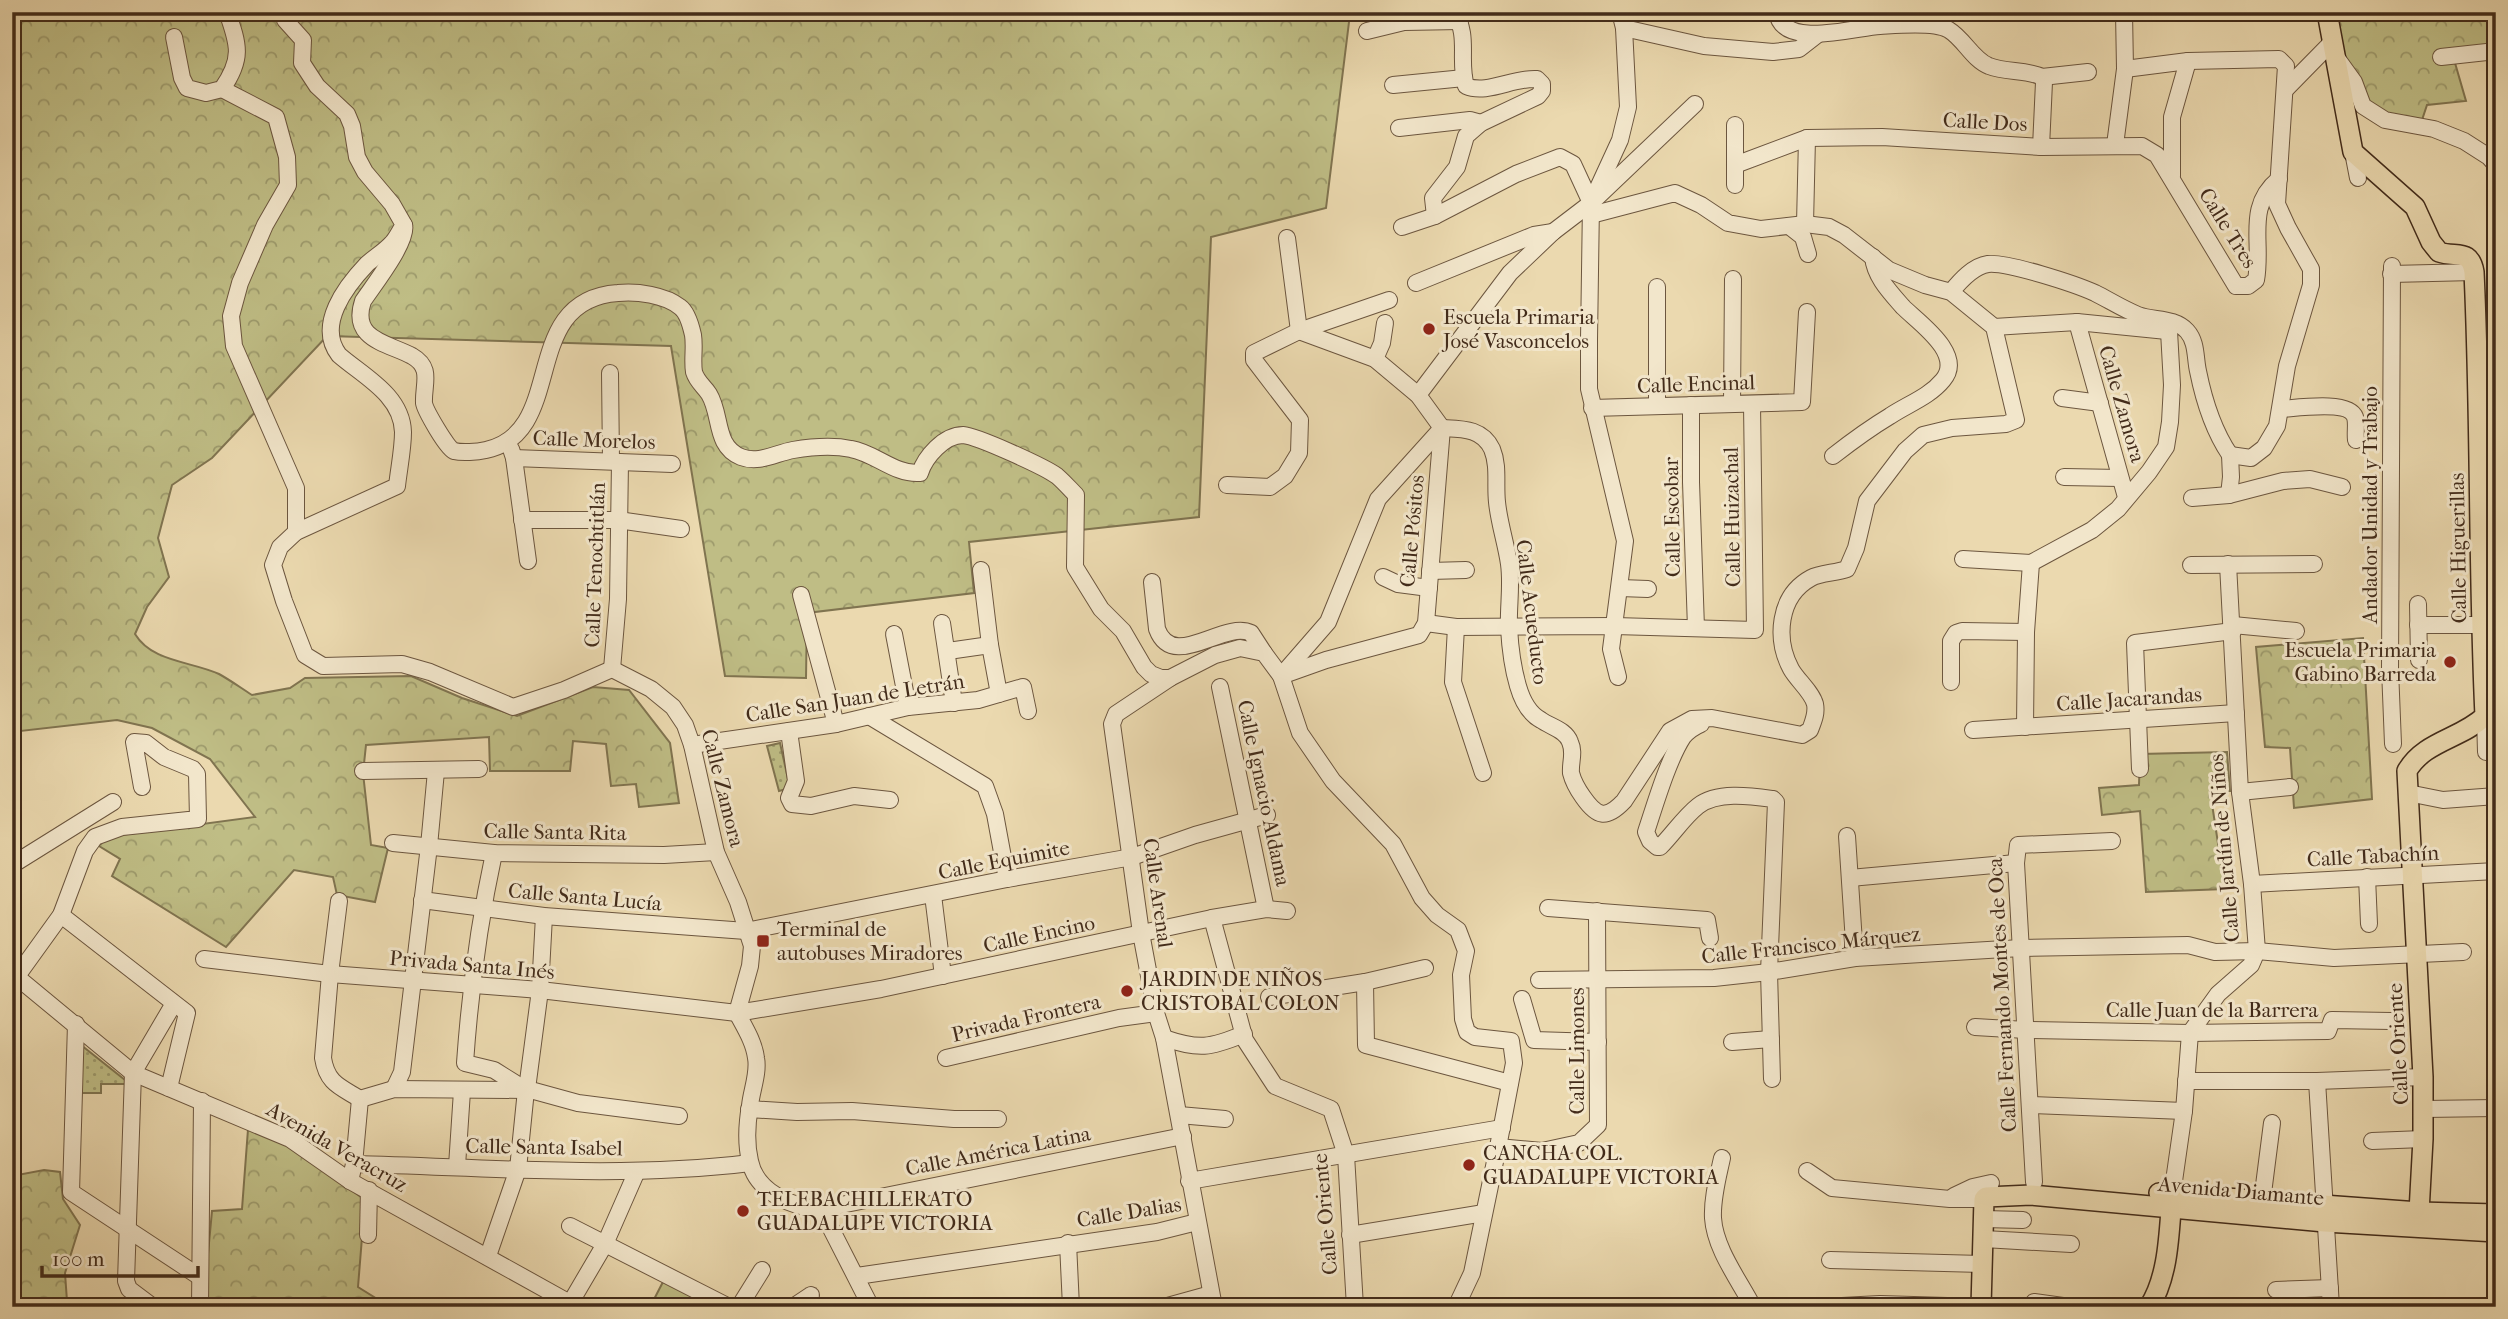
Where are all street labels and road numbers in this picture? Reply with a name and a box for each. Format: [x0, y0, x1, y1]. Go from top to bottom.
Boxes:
street label: Calle Dos [1942, 108, 2028, 136]
street label: Calle Tres [2194, 184, 2262, 273]
street label: Calle Zamora [2094, 343, 2150, 466]
street label: Calle Encinal [1636, 370, 1756, 398]
street label: Andador Unidad y Trabajo [2358, 386, 2382, 625]
street label: Calle Morelos [532, 426, 656, 454]
street label: Calle Huizachal [1719, 447, 1745, 587]
street label: Calle Escobar [1659, 457, 1685, 577]
street label: Calle Higuerillas [2445, 472, 2471, 624]
street label: Calle Pósitos [1395, 474, 1429, 588]
street label: Calle Tenochtitlán [580, 482, 610, 648]
street label: Calle Acueducto [1511, 538, 1553, 686]
street label: Calle San Juan de Letrán [744, 669, 966, 727]
street label: Calle Jacarandas [2055, 682, 2203, 716]
street label: Calle Ignacio Aldama [1233, 698, 1296, 888]
street label: Calle Zamora [697, 727, 749, 850]
street label: Calle Jardín de Niños [2204, 753, 2244, 943]
street label: Calle Santa Rita [483, 819, 627, 845]
street label: Calle Equimite [936, 835, 1072, 885]
street label: Calle Arenal [1138, 837, 1178, 950]
street label: Calle Tabachín [2306, 841, 2440, 871]
street label: Calle Fernando Montes de Oca [1983, 857, 2021, 1133]
street label: Calle Santa Lucía [507, 878, 663, 916]
street label: Calle Encino [981, 910, 1097, 958]
street label: Calle Francisco Márquez [1700, 922, 1922, 968]
street label: Privada Santa Inés [388, 946, 556, 984]
street label: Calle Oriente [2383, 982, 2413, 1106]
street label: Calle Limones [1565, 987, 1589, 1115]
street label: Privada Frontera [949, 989, 1103, 1047]
street label: Calle Juan de la Barrera [2106, 998, 2319, 1022]
street label: Avenida Veracruz [262, 1096, 412, 1197]
street label: Calle América Latina [903, 1121, 1093, 1181]
street label: Calle Santa Isabel [465, 1134, 623, 1160]
street label: Calle Oriente [1308, 1152, 1342, 1276]
street label: Avenida Diamante [2156, 1172, 2325, 1210]
street label: Calle Dalias [1075, 1192, 1183, 1232]

